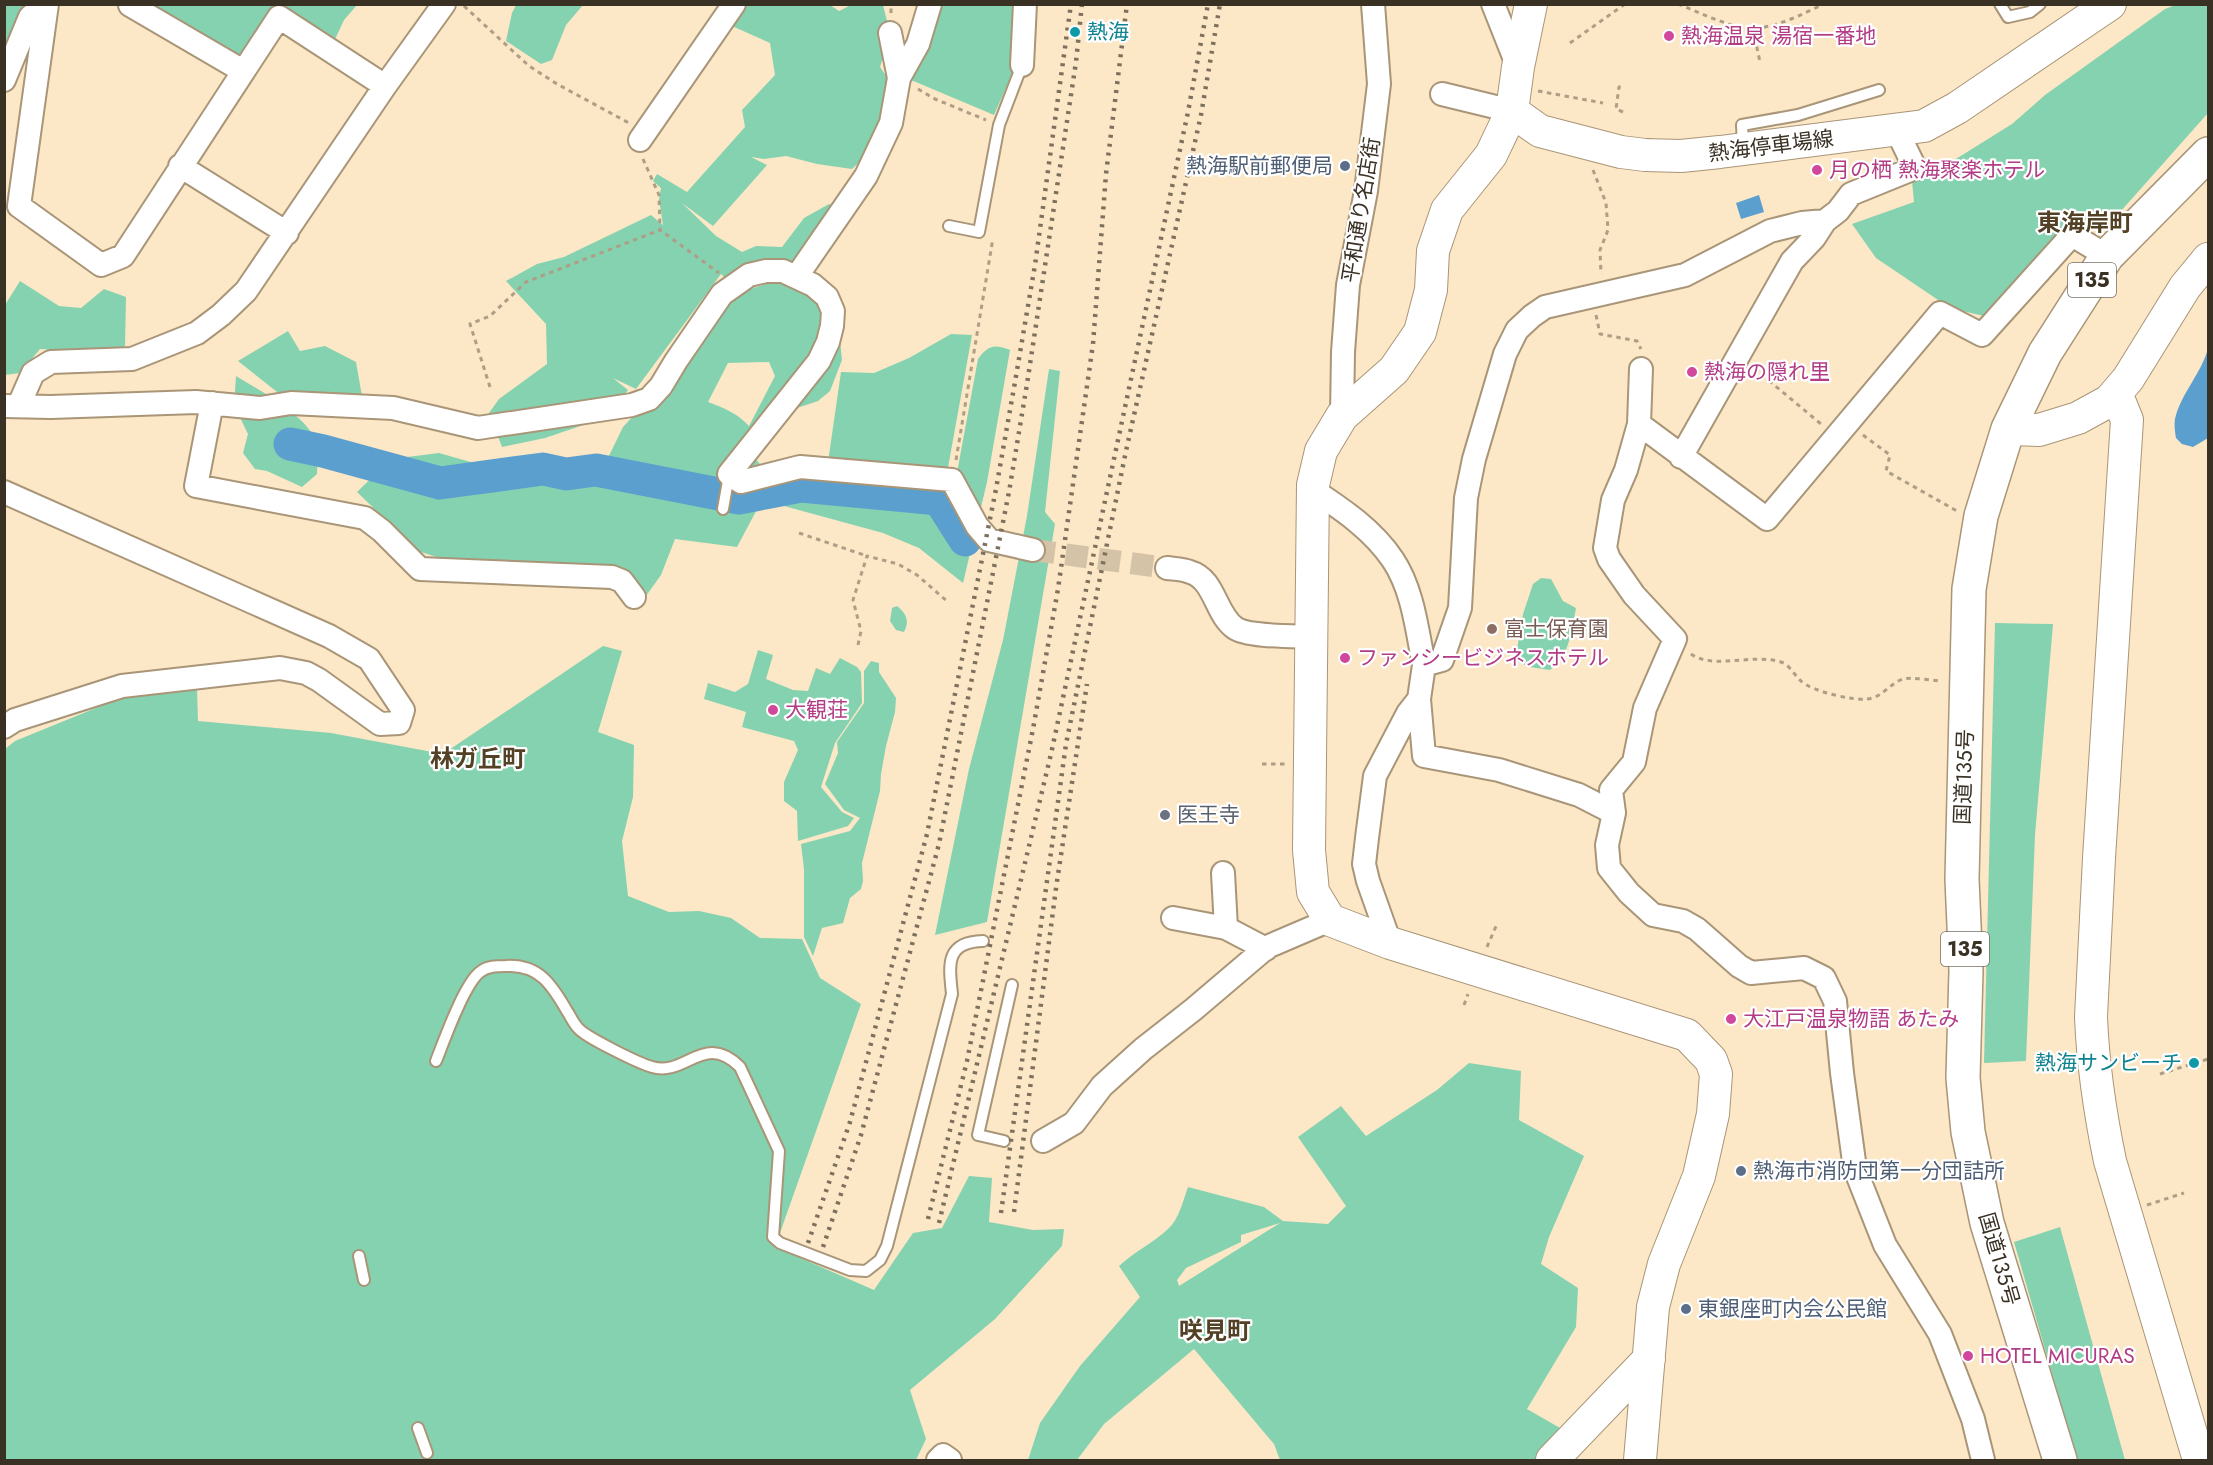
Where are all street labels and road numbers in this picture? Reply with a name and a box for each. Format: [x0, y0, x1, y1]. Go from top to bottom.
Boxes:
street label: 熱海停車場線 [1707, 123, 1835, 169]
street label: 平和通り名店街 [1335, 135, 1387, 285]
road number: 135 [2068, 263, 2116, 297]
street label: 国道135号 [1947, 729, 1981, 825]
road number: 135 [1941, 932, 1989, 966]
street label: 国道135号 [1971, 1209, 2027, 1309]

